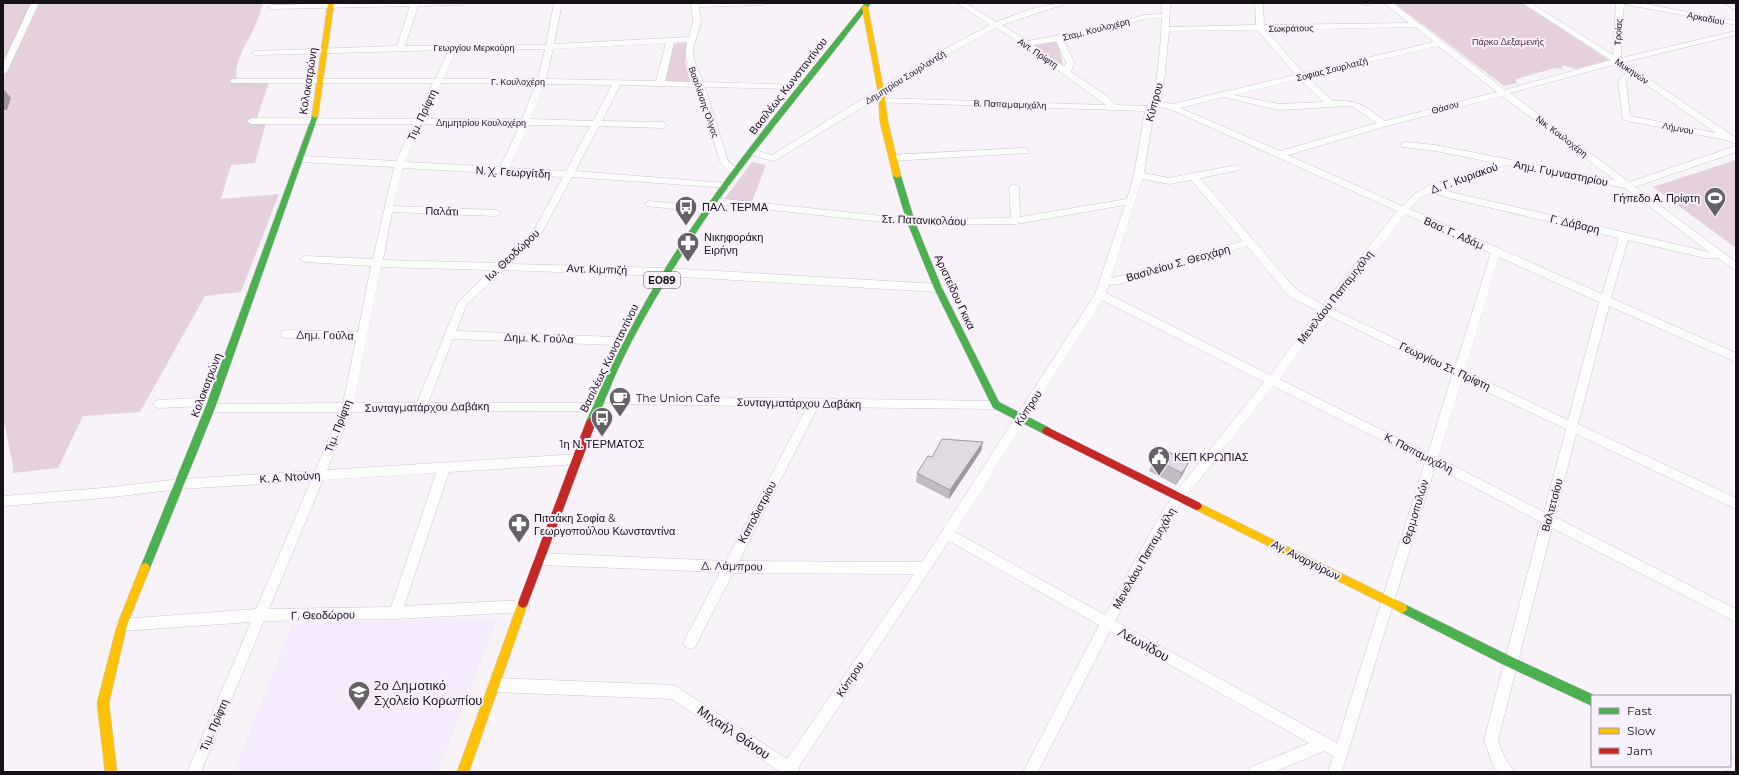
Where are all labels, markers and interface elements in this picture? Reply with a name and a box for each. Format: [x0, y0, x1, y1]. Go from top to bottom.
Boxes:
street label: Αρκαδίου [1686, 9, 1726, 27]
street label: Σταμ. Κουλοχέρη [1061, 15, 1131, 43]
street label: Τροίας [1612, 17, 1624, 46]
street label: Σωκράτους [1268, 22, 1314, 34]
street label: Βασιλέως Κωνσταντίνου [746, 35, 830, 137]
street label: Αντ. Πρίφτη [1016, 36, 1060, 70]
park label: Πάρκο Δεξαμενής [1472, 36, 1545, 47]
street label: Γεωργίου Μερκούρη [434, 42, 514, 53]
street label: Κολοκοτρώνη [296, 47, 320, 115]
street label: Δημητρίου Σουρλαντζή [863, 48, 947, 106]
street label: Σοφιας Σουρλατζή [1295, 55, 1369, 83]
street label: Μυκηνών [1613, 56, 1651, 86]
street label: Βασιλίσσης Όλγας [687, 65, 722, 140]
street label: Γ. Κουλοχέρη [491, 76, 545, 87]
street label: Κύπρου [1142, 81, 1166, 123]
street label: Τιμ. Πρίφτη [404, 87, 440, 143]
street label: Β. Παπαμαμιχάλη [973, 97, 1047, 111]
street label: Θάσου [1430, 98, 1460, 116]
street label: Νικ. Κουλοχέρη [1534, 113, 1590, 159]
street label: Δημητρίου Κουλοχέρη [436, 117, 526, 128]
street label: Λήμνου [1661, 120, 1695, 136]
street label: Αημ. Γυμναστηρίου [1513, 157, 1609, 189]
street label: Δ. Γ. Κυριακού [1428, 159, 1500, 197]
street label: Ν. Χ. Γεωργίτδη [475, 163, 551, 181]
sports icon: Γήπεδο Α. Πρίφτη [1702, 185, 1728, 218]
place label: Γήπεδο Α. Πρίφτη [1613, 191, 1700, 205]
bus stop icon: ΠΑΛ. ΤΕΡΜΑ [673, 194, 699, 227]
place label: ΠΑΛ. ΤΕΡΜΑ [702, 200, 769, 214]
street label: Παλάτι [425, 203, 459, 219]
street label: Γ. Δάβαρη [1549, 211, 1601, 237]
street label: Στ. Πατανικολάου [881, 212, 967, 228]
street label: Βασ. Γ. Αδάμ [1422, 214, 1486, 252]
street label: Ιω. Θεοδώρου [482, 226, 542, 284]
pharmacy icon: Νικηφοράκη Ειρήνη [675, 230, 701, 263]
place label: Νικηφοράκη Ειρήνη [704, 230, 764, 257]
street label: Βασιλείου Σ. Θεοχάρη [1124, 241, 1232, 285]
street label: Μενελάου Παπαμιχάλη [1294, 248, 1376, 346]
street label: Αριστείδου Γκικα [931, 252, 979, 332]
street label: Αντ. Κιμπιζή [566, 261, 628, 277]
road number: ΕΟ89 [644, 272, 680, 288]
street label: Βασιλέως Κωνσταντίνου [577, 301, 641, 415]
street label: Δημ. Γούλα [296, 328, 354, 343]
street label: Δημ. Κ. Γούλα [504, 330, 575, 346]
street label: Γεωργίου Στ. Πρίφτη [1397, 339, 1493, 393]
street label: Κολοκοτρώνη [187, 351, 225, 419]
cafe icon: The Union Cafe [607, 385, 633, 418]
street label: Κύπρου [1011, 388, 1045, 428]
place label: The Union Cafe [636, 391, 720, 405]
street label: Συνταγματάρχου Δαβάκη [737, 395, 861, 411]
street label: Τιμ. Πρίφτη [322, 398, 354, 454]
street label: Συνταγματάρχου Δαβάκη [365, 399, 489, 415]
bus stop icon: 1η Ν. ΤΕΡΜΑΤΟΣ [589, 405, 615, 438]
street label: Κ. Παπαμιχάλη [1382, 430, 1456, 476]
place label: 1η Ν. ΤΕΡΜΑΤΟΣ [559, 437, 645, 451]
public building icon: ΚΕΠ ΚΡΩΠΙΑΣ [1146, 444, 1172, 477]
place label: ΚΕΠ ΚΡΩΠΙΑΣ [1174, 450, 1249, 464]
street label: Κ. Α. Ντούνη [259, 468, 321, 486]
street label: Θερμοπυλών [1398, 477, 1432, 546]
street label: Βαλτετσίου [1538, 477, 1566, 533]
street label: Καποδιστρίου [735, 479, 779, 545]
street label: Μενελάου Παπαμιχάλη [1109, 505, 1179, 611]
pharmacy icon: Πιτσάκη Σοφία & Γεωργοπούλου Κωνσταντίνα [506, 511, 532, 544]
place label: Πιτσάκη Σοφία & Γεωργοπούλου Κωνσταντίνα [534, 511, 676, 538]
street label: Αγ. Αναργύρων [1269, 537, 1343, 583]
street label: Δ. Λάμπρου [701, 558, 763, 574]
street label: Γ. Θεοδώρου [291, 607, 355, 623]
street label: Λεωνίδου [1116, 623, 1172, 665]
street label: Κύπρου [833, 659, 867, 699]
place label: 2ο Δημοτικό Σχολείο Κορωπίου [374, 677, 482, 708]
school or university icon: 2ο Δημοτικό Σχολείο Κορωπίου [346, 679, 372, 712]
legend [1591, 695, 1731, 767]
street label: Τιμ. Πρίφτη [197, 697, 231, 753]
street label: Μιχαήλ Θάνου [695, 702, 773, 762]
text: Fast [1627, 703, 1652, 718]
text: Slow [1627, 723, 1656, 738]
text: Jam [1626, 743, 1653, 758]

